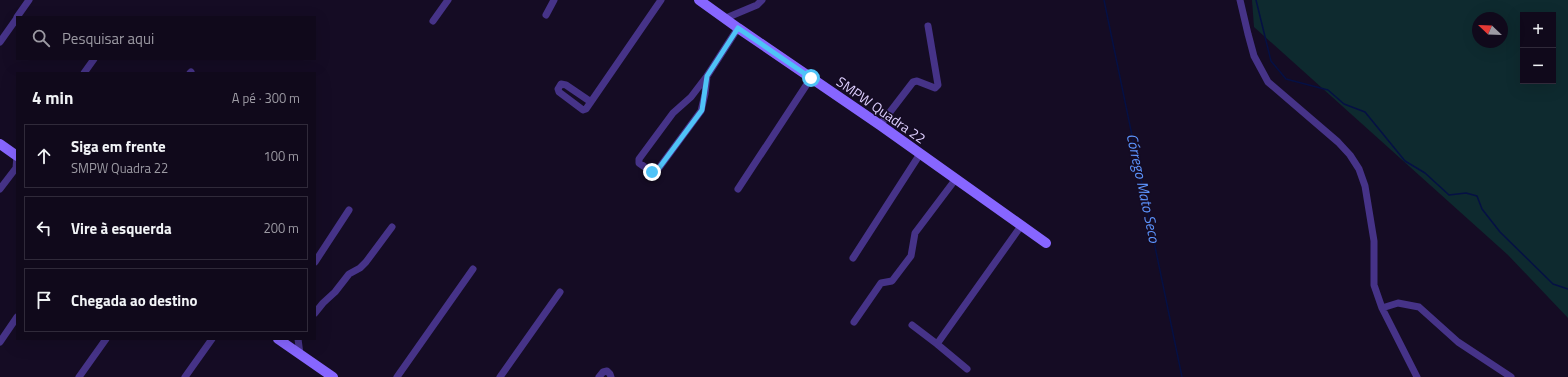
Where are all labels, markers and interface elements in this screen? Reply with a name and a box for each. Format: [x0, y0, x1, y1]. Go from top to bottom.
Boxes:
north arrow [1472, 12, 1508, 48]
map controls [1520, 12, 1556, 84]
button: + [1520, 12, 1556, 48]
search box [16, 16, 316, 60]
icon: search [30, 27, 52, 49]
text: Pesquisar aqui [62, 27, 154, 50]
button: − [1520, 48, 1556, 84]
route start [802, 69, 820, 87]
street label: SMPW Quadra 22 [832, 71, 930, 148]
text: 4 min [32, 85, 73, 111]
text: A pé · 300 m [232, 88, 300, 108]
water label: Córrego Mato Seco [1121, 131, 1166, 245]
text: Siga em frente [71, 135, 166, 158]
icon: ahead [33, 145, 55, 167]
text: 100 m [263, 146, 299, 166]
text: SMPW Quadra 22 [71, 158, 168, 178]
route end [643, 163, 661, 181]
icon: left [33, 217, 55, 239]
text: Vire à esquerda [71, 217, 172, 240]
text: 200 m [263, 218, 299, 238]
icon: arrive [33, 289, 55, 311]
text: Chegada ao destino [71, 289, 197, 312]

